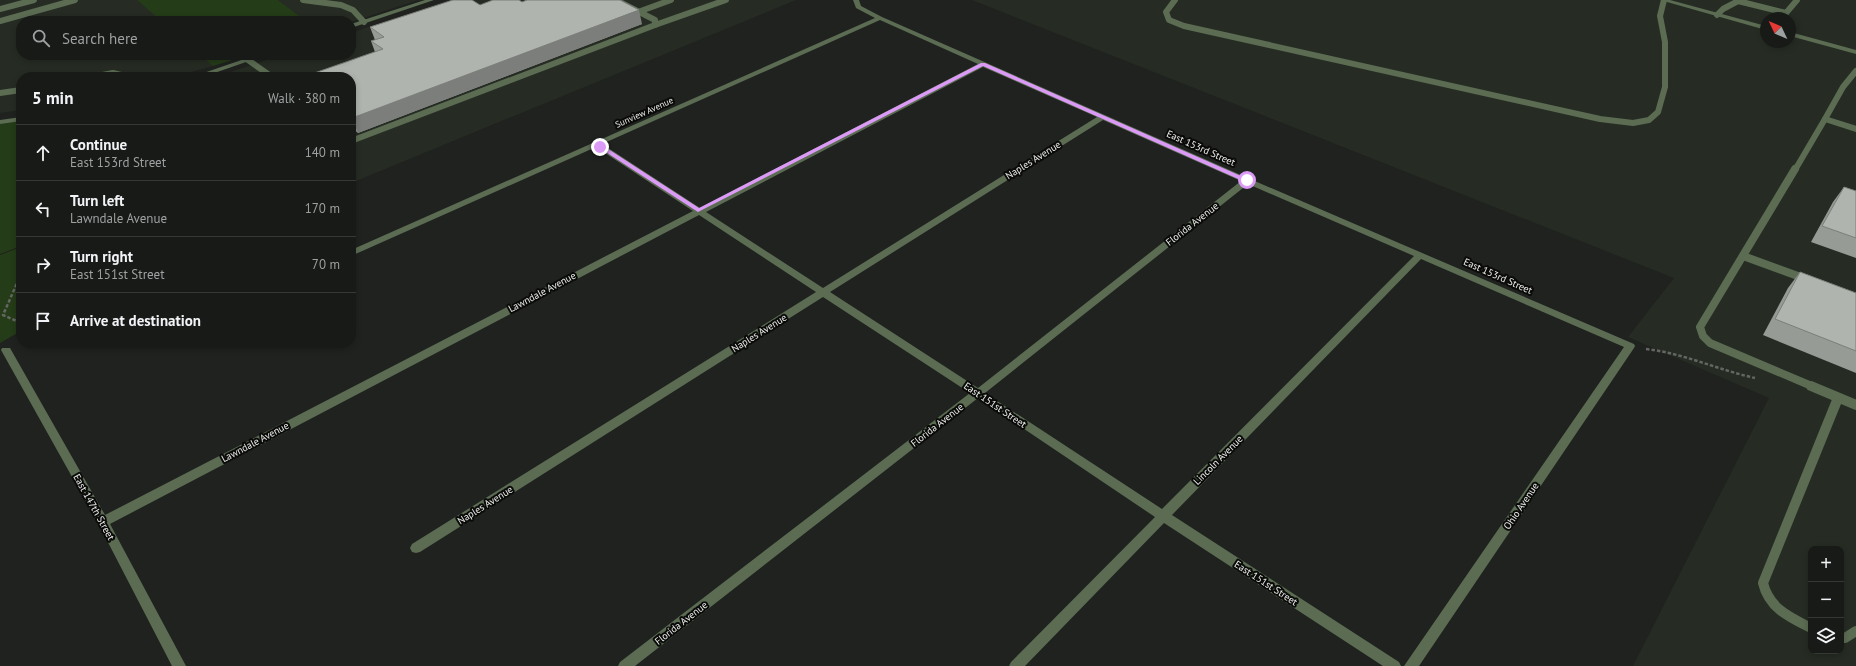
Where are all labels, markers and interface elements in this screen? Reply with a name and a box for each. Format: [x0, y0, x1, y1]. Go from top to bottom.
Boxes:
north arrow [1760, 12, 1796, 48]
search box [16, 16, 356, 60]
icon: search [30, 27, 52, 49]
text: Search here [62, 29, 138, 48]
text: 5 min [32, 87, 73, 109]
text: Walk · 380 m [268, 90, 340, 107]
street label: Sunview Avenue [613, 94, 675, 130]
street label: East 153rd Street [1165, 127, 1238, 169]
text: Continue [70, 135, 127, 154]
route end [591, 138, 609, 156]
street label: Naples Avenue [1003, 138, 1063, 182]
icon: ahead [32, 142, 54, 164]
text: 140 m [305, 144, 340, 161]
text: East 153rd Street [70, 154, 166, 171]
route start [1238, 171, 1256, 189]
text: Turn left [70, 191, 124, 210]
icon: left [32, 198, 54, 220]
street label: Florida Avenue [1163, 199, 1221, 249]
text: 170 m [305, 200, 340, 217]
text: Lawndale Avenue [70, 210, 167, 227]
text: Turn right [70, 247, 133, 266]
icon: right [32, 254, 54, 276]
street label: East 153rd Street [1462, 255, 1535, 297]
text: 70 m [312, 256, 340, 273]
text: East 151st Street [70, 266, 165, 283]
street label: Lawndale Avenue [506, 269, 578, 315]
icon: arrive [32, 310, 54, 332]
text: Arrive at destination [70, 311, 201, 330]
street label: Naples Avenue [729, 311, 789, 355]
street label: East 151st Street [961, 379, 1029, 431]
street label: Florida Avenue [908, 400, 966, 450]
street label: Lawndale Avenue [219, 419, 291, 465]
street label: Lincoln Avenue [1190, 432, 1246, 488]
street label: East 147th Street [70, 472, 118, 543]
street label: Ohio Avenue [1501, 480, 1541, 532]
street label: Naples Avenue [455, 483, 515, 527]
map controls [1808, 546, 1844, 654]
button: + [1808, 546, 1844, 582]
street label: East 151st Street [1232, 558, 1301, 609]
button: − [1808, 582, 1844, 618]
street label: Florida Avenue [652, 598, 710, 648]
button: layers [1808, 618, 1844, 654]

